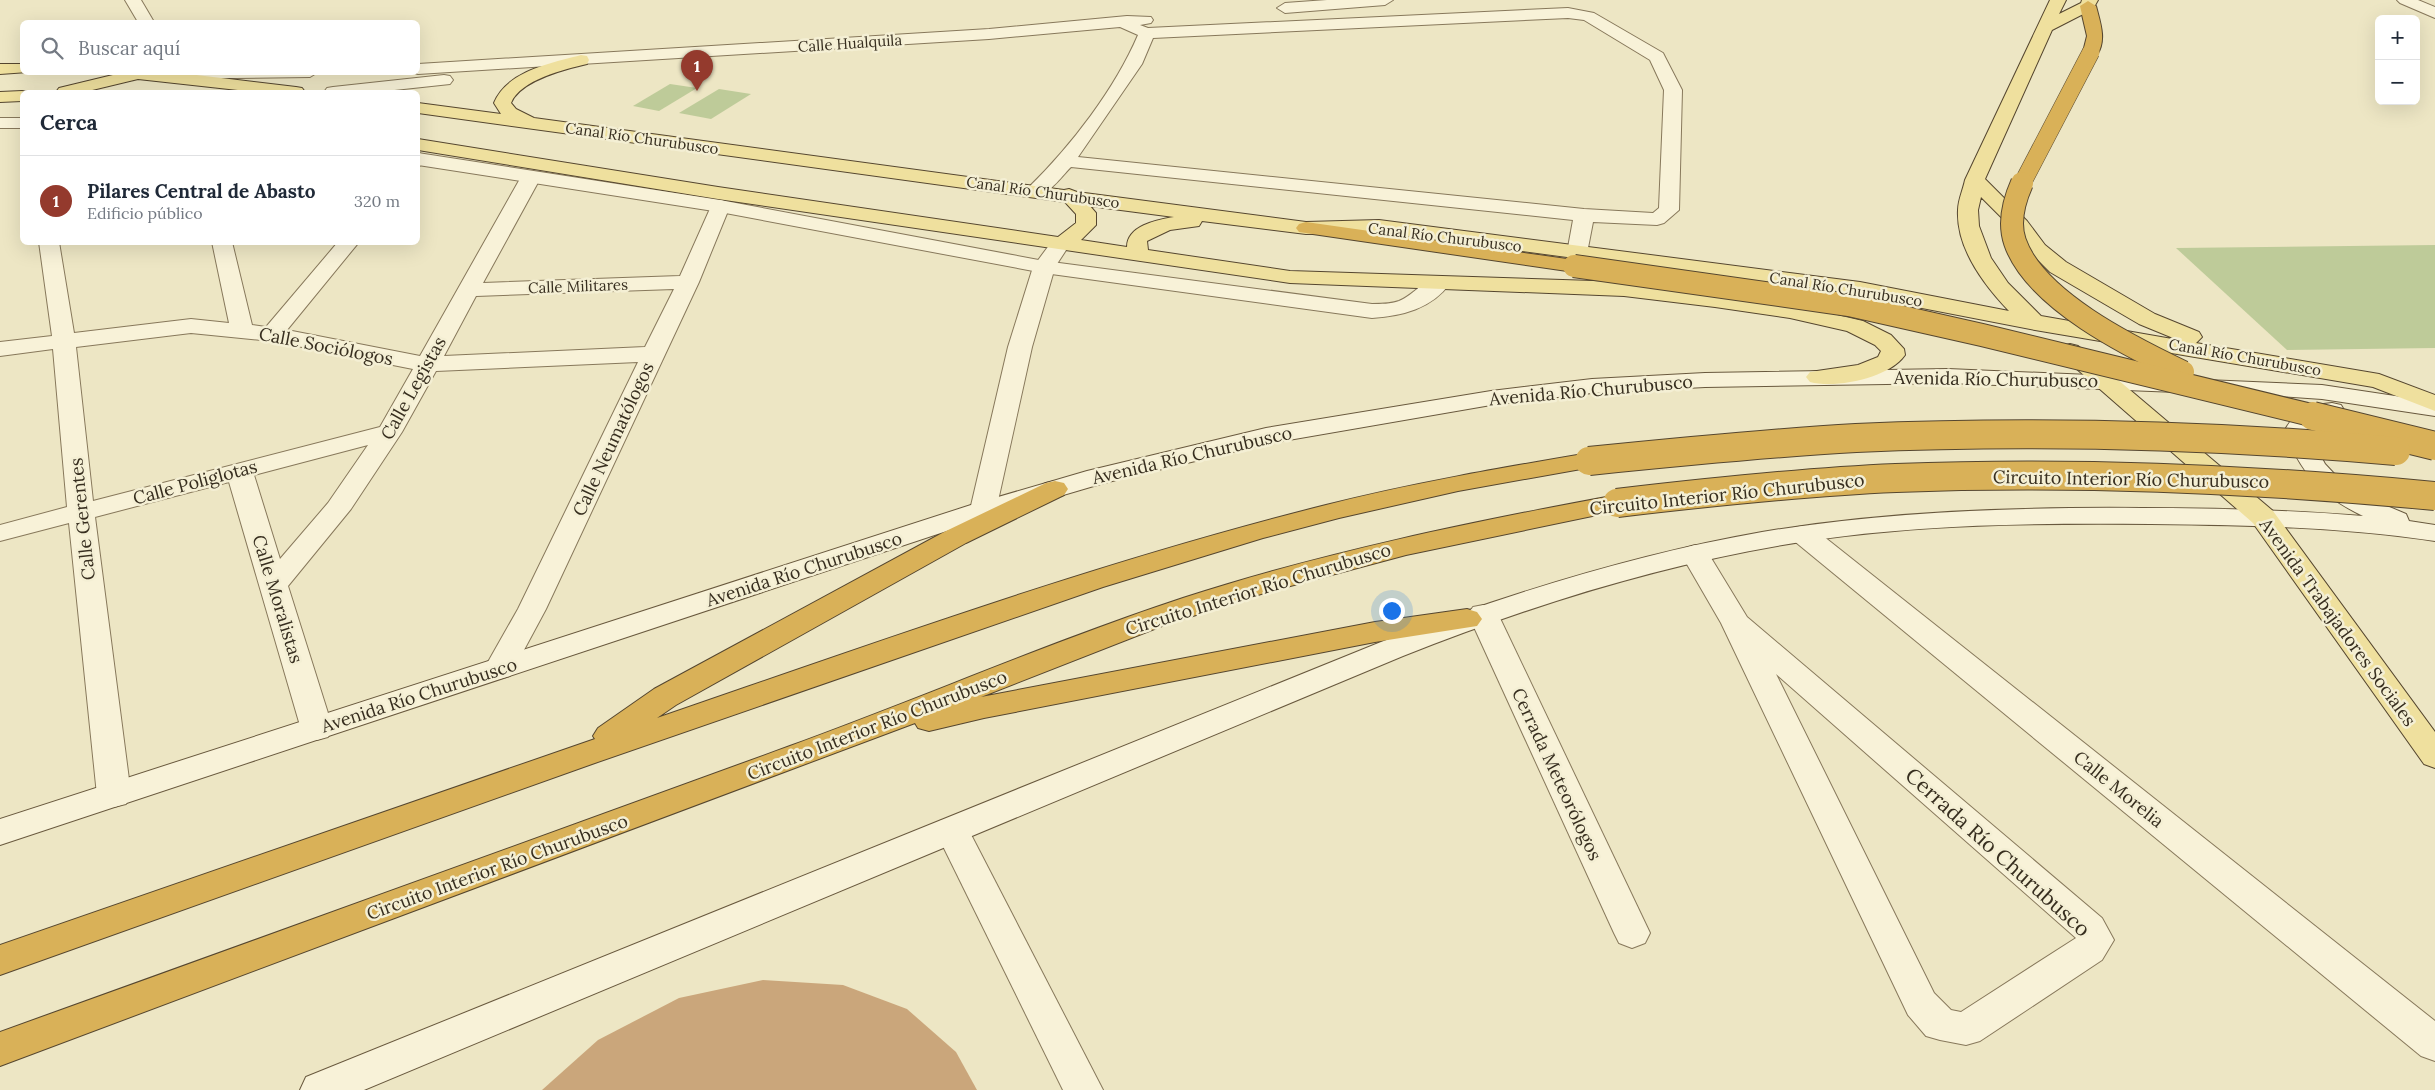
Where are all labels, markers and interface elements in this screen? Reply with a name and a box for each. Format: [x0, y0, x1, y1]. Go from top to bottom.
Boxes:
map controls [2375, 15, 2420, 105]
button: + [2375, 15, 2420, 60]
search box [20, 20, 420, 75]
street label: Calle Hualquila [797, 30, 903, 56]
icon: search [38, 34, 66, 62]
text: Buscar aquí [78, 36, 180, 60]
pin: 1 [681, 50, 713, 91]
button: − [2375, 60, 2420, 105]
text: Cerca [40, 109, 98, 136]
street label: Canal Río Churubusco [564, 118, 720, 158]
street label: Canal Río Churubusco [965, 172, 1121, 212]
text: Pilares Central de Abasto [87, 179, 316, 203]
text: 1 [53, 191, 59, 211]
text: 320 m [354, 191, 400, 211]
text: Edificio público [87, 203, 203, 223]
street label: Canal Río Churubusco [1367, 218, 1523, 256]
street label: Canal Río Churubusco [1768, 268, 1924, 311]
street label: Calle Militares [528, 275, 628, 297]
street label: Calle Sociólogos [257, 322, 395, 370]
street label: Calle Legistas [375, 332, 451, 444]
street label: Canal Río Churubusco [2167, 334, 2323, 380]
street label: Calle Neumatólogos [567, 358, 659, 520]
street label: Avenida Río Churubusco [1893, 366, 2098, 392]
street label: Avenida Río Churubusco [1487, 370, 1694, 410]
street label: Avenida Río Churubusco [1089, 421, 1294, 489]
street label: Calle Poliglotas [130, 454, 260, 510]
street label: Calle Gerentes [64, 457, 100, 581]
street label: Circuito Interior Río Churubusco [1993, 465, 2269, 493]
street label: Circuito Interior Río Churubusco [1588, 468, 1866, 520]
street label: Avenida Trabajadores Sociales [2254, 513, 2421, 731]
street label: Avenida Río Churubusco [702, 526, 905, 612]
street label: Calle Moralistas [248, 532, 308, 666]
street label: Circuito Interior Río Churubusco [1123, 538, 1393, 640]
your location [1379, 598, 1405, 624]
street label: Avenida Río Churubusco [317, 652, 520, 738]
street label: Circuito Interior Río Churubusco [744, 665, 1010, 785]
street label: Cerrada Meteorólogos [1507, 684, 1607, 864]
street label: Calle Morelia [2069, 746, 2169, 832]
street label: Cerrada Río Churubusco [1900, 762, 2096, 942]
street label: Circuito Interior Río Churubusco [363, 809, 631, 925]

